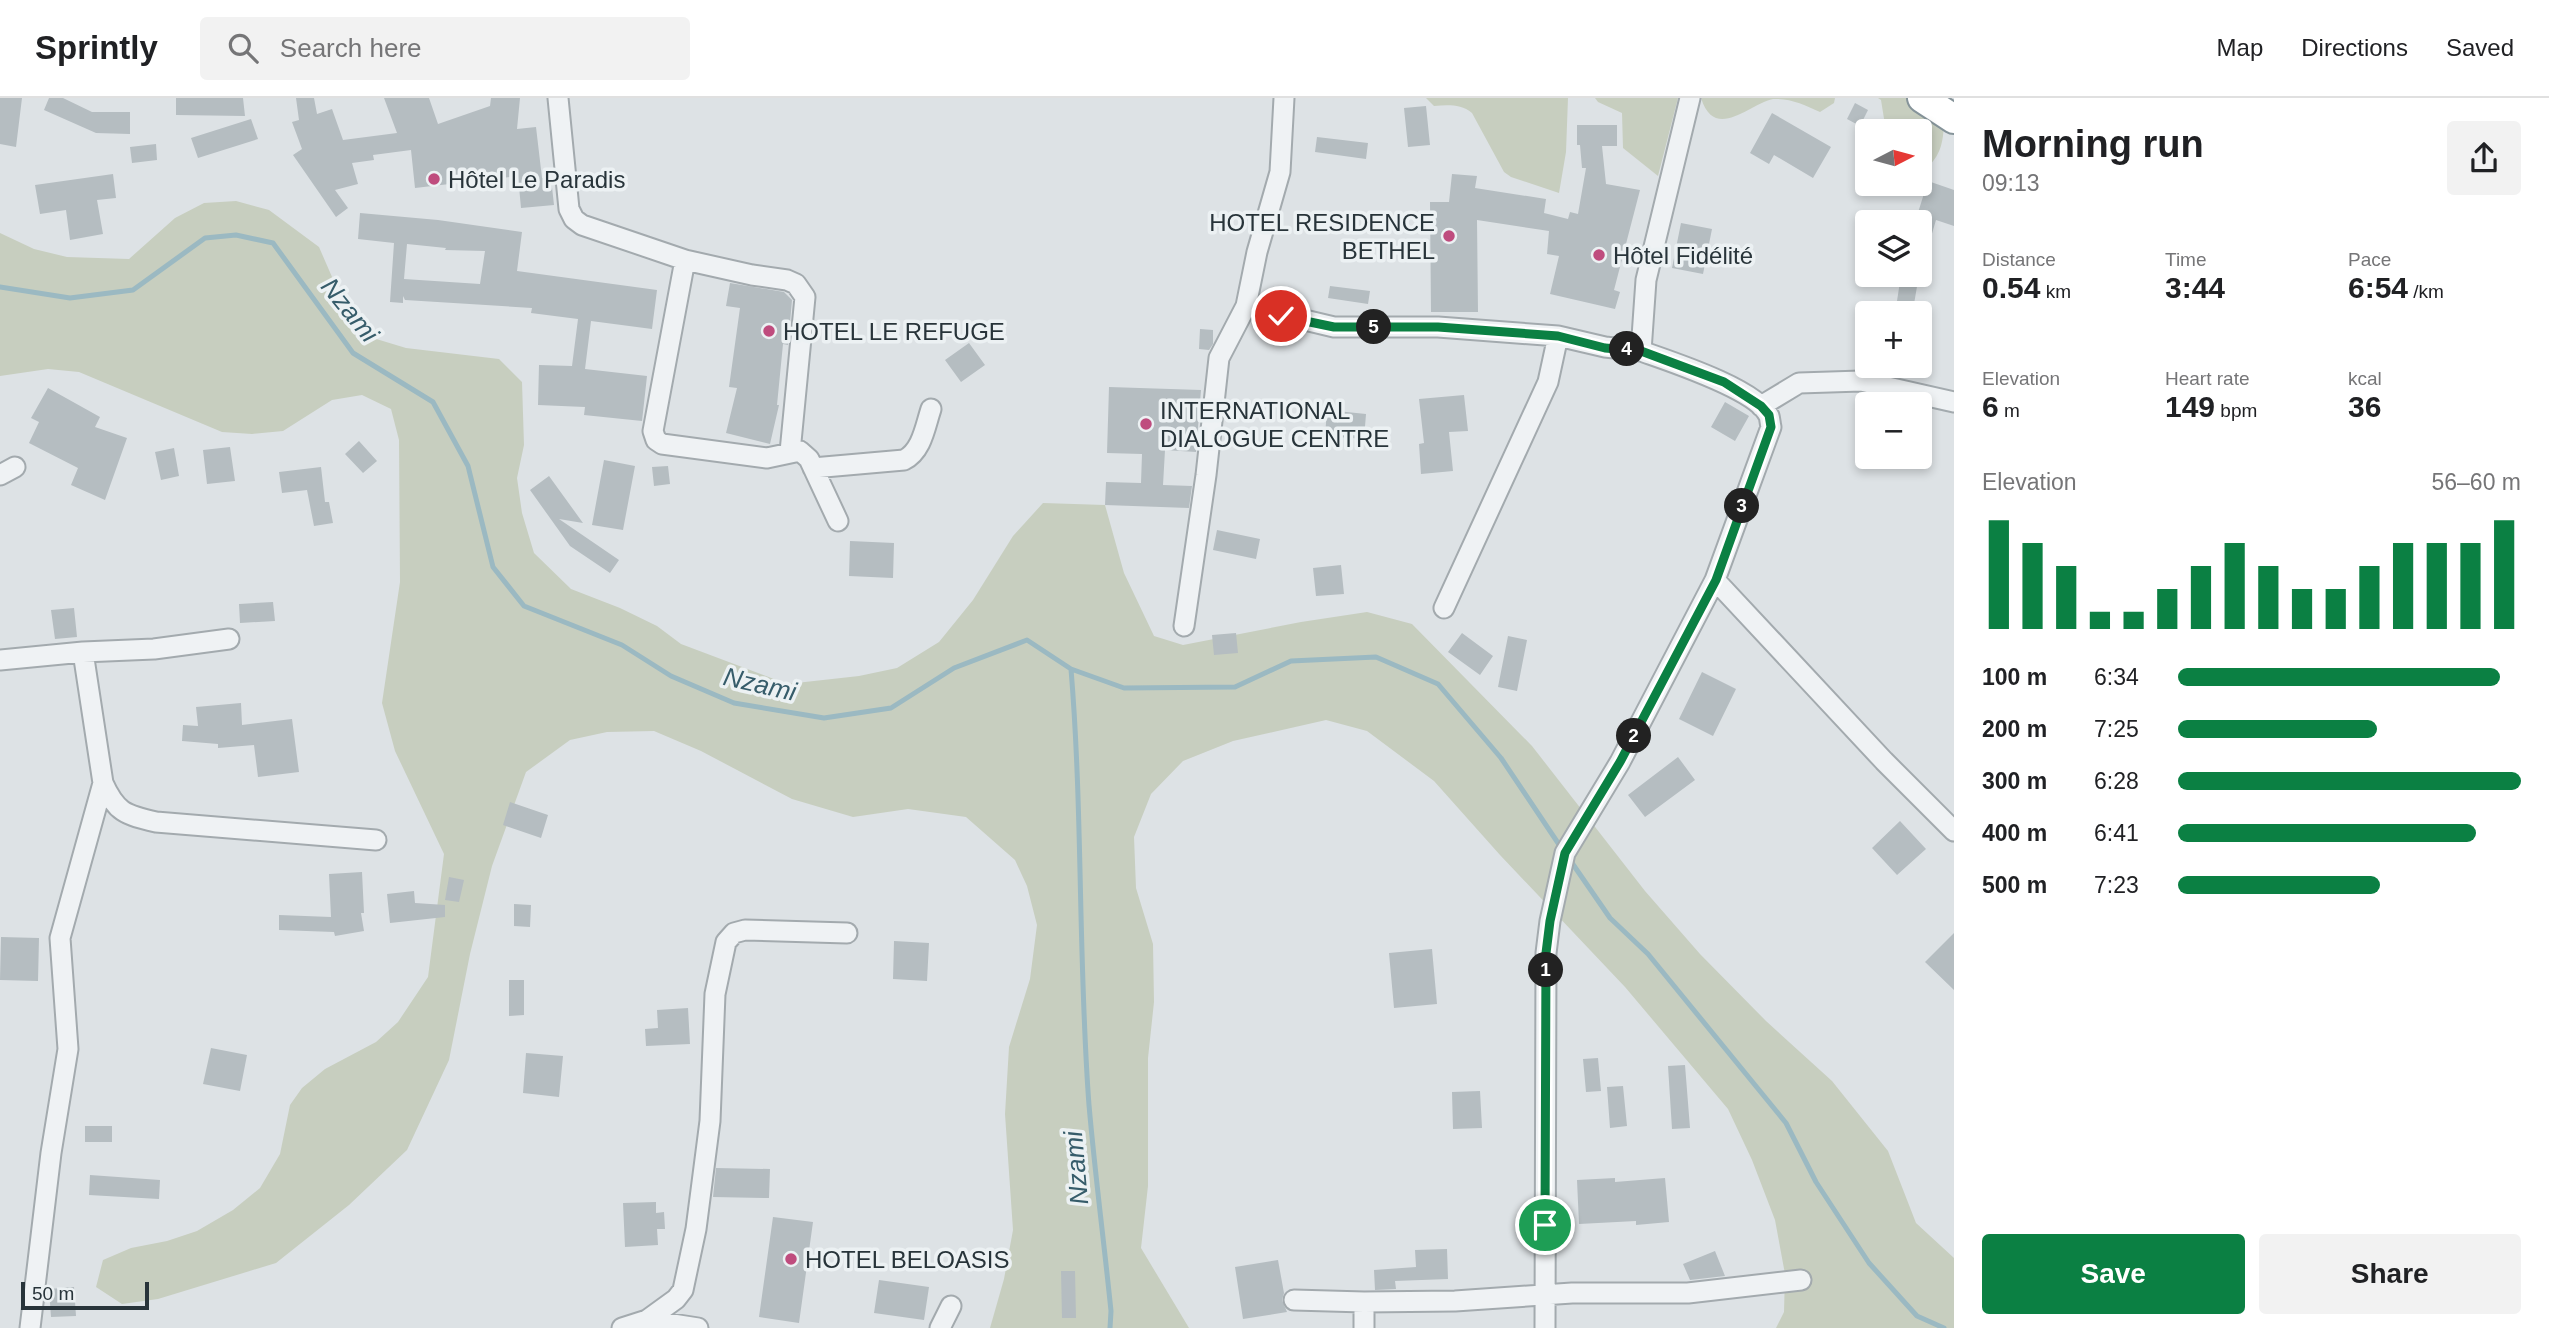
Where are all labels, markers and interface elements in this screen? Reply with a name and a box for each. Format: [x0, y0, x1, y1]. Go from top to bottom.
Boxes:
search box [200, 17, 690, 80]
text: Sprintly [35, 29, 158, 66]
icon: search [224, 29, 262, 67]
text: Search here [280, 33, 422, 63]
text: Map [2217, 34, 2263, 61]
text: Directions [2301, 34, 2408, 61]
text: Saved [2446, 34, 2514, 61]
north arrow [1855, 119, 1932, 196]
map controls [1855, 119, 1932, 469]
button: share [2447, 121, 2521, 195]
text: Morning run [1982, 123, 2204, 165]
place label: Hôtel Le Paradis [448, 166, 625, 193]
text: 09:13 [1982, 170, 2040, 196]
marker: Hôtel Le Paradis [426, 171, 442, 187]
place label: HOTEL RESIDENCE BETHEL [1209, 209, 1435, 264]
button: layers [1855, 210, 1932, 287]
marker: HOTEL RESIDENCE BETHEL [1441, 228, 1457, 244]
place label: Hôtel Fidélité [1613, 242, 1753, 269]
marker: Hôtel Fidélité [1591, 247, 1607, 263]
text: Distance [1982, 249, 2056, 270]
text: Time [2165, 249, 2207, 270]
text: Pace [2348, 249, 2391, 270]
text: 0.54 [1982, 271, 2040, 304]
text: 3:44 [2165, 271, 2225, 304]
text: 6:54 [2348, 271, 2408, 304]
water label: Nzami [315, 272, 386, 349]
text: km [2040, 281, 2071, 302]
text: /km [2408, 281, 2444, 302]
pin [1251, 286, 1311, 346]
icon: check [1262, 297, 1300, 335]
button: + [1855, 301, 1932, 378]
pin: 5 [1356, 310, 1392, 344]
text: 5 [1368, 316, 1379, 337]
place label: HOTEL LE REFUGE [783, 318, 1005, 345]
marker: HOTEL LE REFUGE [761, 323, 777, 339]
pin: 4 [1610, 331, 1644, 366]
text: 4 [1621, 338, 1632, 359]
text: Elevation [1982, 368, 2060, 389]
text: Heart rate [2165, 368, 2249, 389]
text: kcal [2348, 368, 2382, 389]
text: 6 [1982, 390, 1999, 423]
text: 149 [2165, 390, 2215, 423]
text: 36 [2348, 390, 2381, 423]
button: − [1855, 392, 1932, 469]
place label: INTERNATIONAL DIALOGUE CENTRE [1160, 397, 1389, 452]
text: m [1999, 400, 2020, 421]
text: bpm [2215, 400, 2257, 421]
marker: INTERNATIONAL DIALOGUE CENTRE [1138, 416, 1154, 432]
text: Elevation [1982, 469, 2077, 495]
text: 56–60 m [2431, 469, 2521, 495]
pin: 3 [1724, 488, 1760, 524]
text: 3 [1736, 495, 1747, 516]
water label: Nzami [721, 661, 800, 707]
text: 100 m [1982, 664, 2047, 690]
text: 6:34 [2094, 664, 2139, 690]
text: 200 m [1982, 716, 2047, 742]
text: 7:25 [2094, 716, 2139, 742]
pin: 2 [1616, 718, 1652, 754]
text: 2 [1628, 725, 1639, 746]
text: 300 m [1982, 768, 2047, 794]
text: 6:28 [2094, 768, 2139, 794]
text: 400 m [1982, 820, 2047, 846]
text: 6:41 [2094, 820, 2139, 846]
text: 500 m [1982, 872, 2047, 898]
text: 7:23 [2094, 872, 2139, 898]
pin: 1 [1528, 952, 1564, 988]
text: 1 [1540, 959, 1551, 980]
water label: Nzami [1058, 1129, 1094, 1206]
pin [1515, 1195, 1575, 1255]
icon: arrive [1526, 1206, 1564, 1244]
button: Save [1982, 1234, 2245, 1314]
button: Share [2259, 1234, 2521, 1314]
place label: HOTEL BELOASIS [805, 1246, 1010, 1273]
marker: HOTEL BELOASIS [783, 1251, 799, 1267]
scale bar [21, 1279, 149, 1311]
text: 50 m [32, 1283, 74, 1304]

